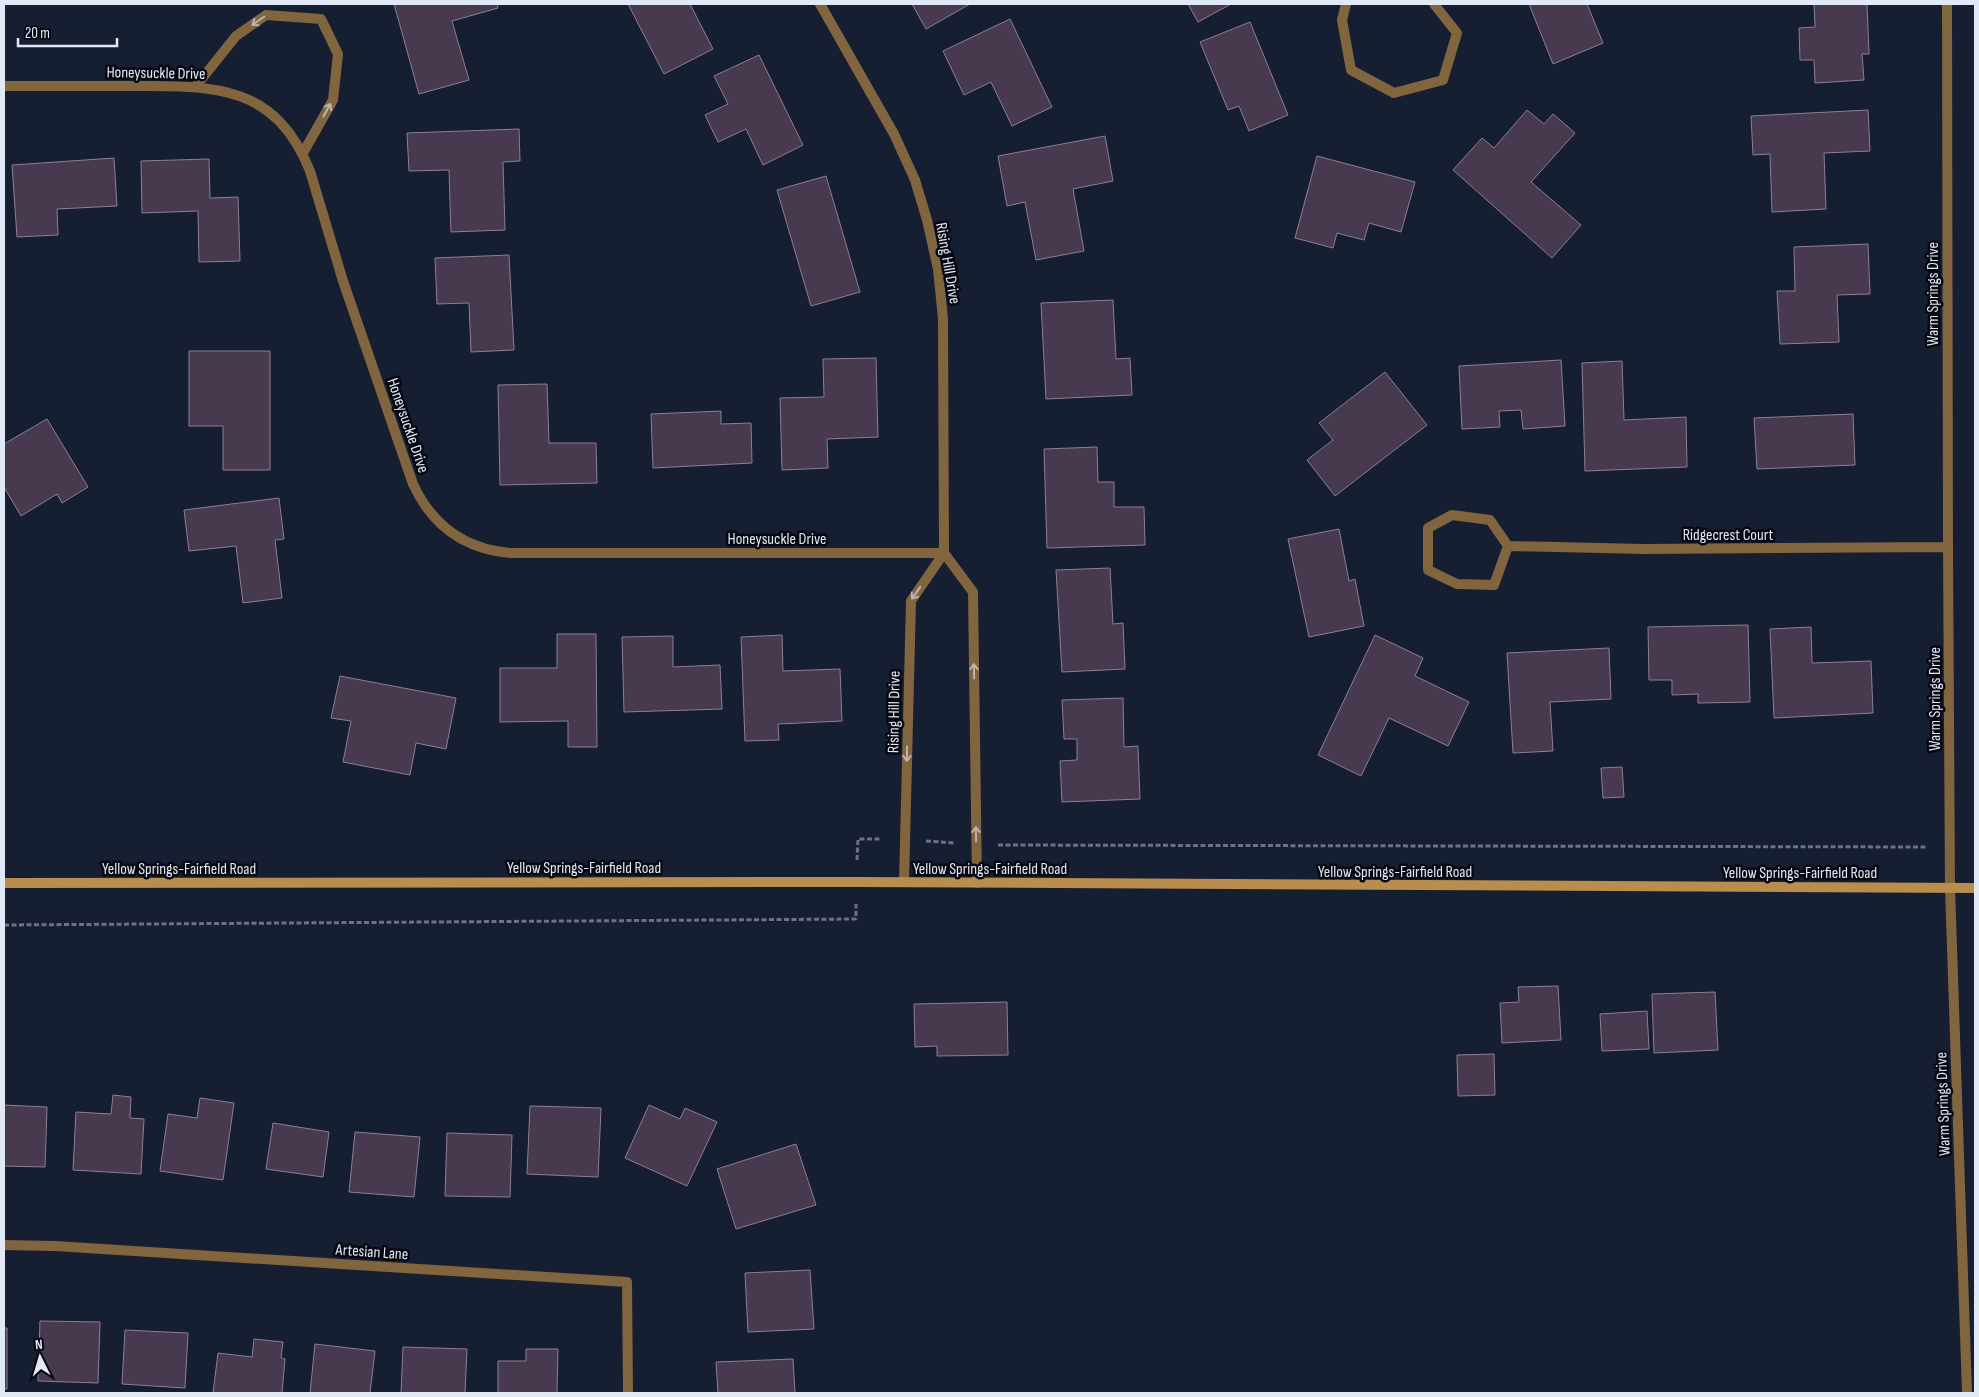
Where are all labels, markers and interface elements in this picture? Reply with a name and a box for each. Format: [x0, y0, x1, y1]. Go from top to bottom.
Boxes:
scale bar [18, 15, 116, 47]
one-way arrow [251, 16, 265, 26]
text: 20 m [25, 24, 50, 43]
street label: Honeysuckle Drive [106, 63, 206, 84]
one-way arrow [322, 103, 332, 118]
street label: Rising Hill Drive [931, 221, 964, 305]
street label: Warm Springs Drive [1924, 242, 1943, 346]
street label: Honeysuckle Drive [382, 376, 433, 475]
street label: Ridgecrest Court [1683, 526, 1773, 545]
street label: Honeysuckle Drive [728, 530, 826, 549]
one-way arrow [911, 586, 921, 600]
street label: Warm Springs Drive [1926, 647, 1945, 751]
one-way arrow [969, 664, 979, 680]
street label: Rising Hill Drive [884, 671, 905, 753]
one-way arrow [902, 746, 912, 762]
one-way arrow [971, 826, 981, 842]
street label: Yellow Springs-Fairfield Road [507, 859, 661, 878]
street label: Yellow Springs-Fairfield Road [102, 860, 256, 879]
street label: Yellow Springs-Fairfield Road [913, 860, 1067, 879]
street label: Yellow Springs-Fairfield Road [1318, 863, 1472, 882]
street label: Yellow Springs-Fairfield Road [1723, 864, 1877, 883]
street label: Warm Springs Drive [1932, 1052, 1955, 1156]
street label: Artesian Lane [334, 1240, 409, 1265]
north arrow [15, 1332, 65, 1382]
text: N [34, 1336, 43, 1353]

